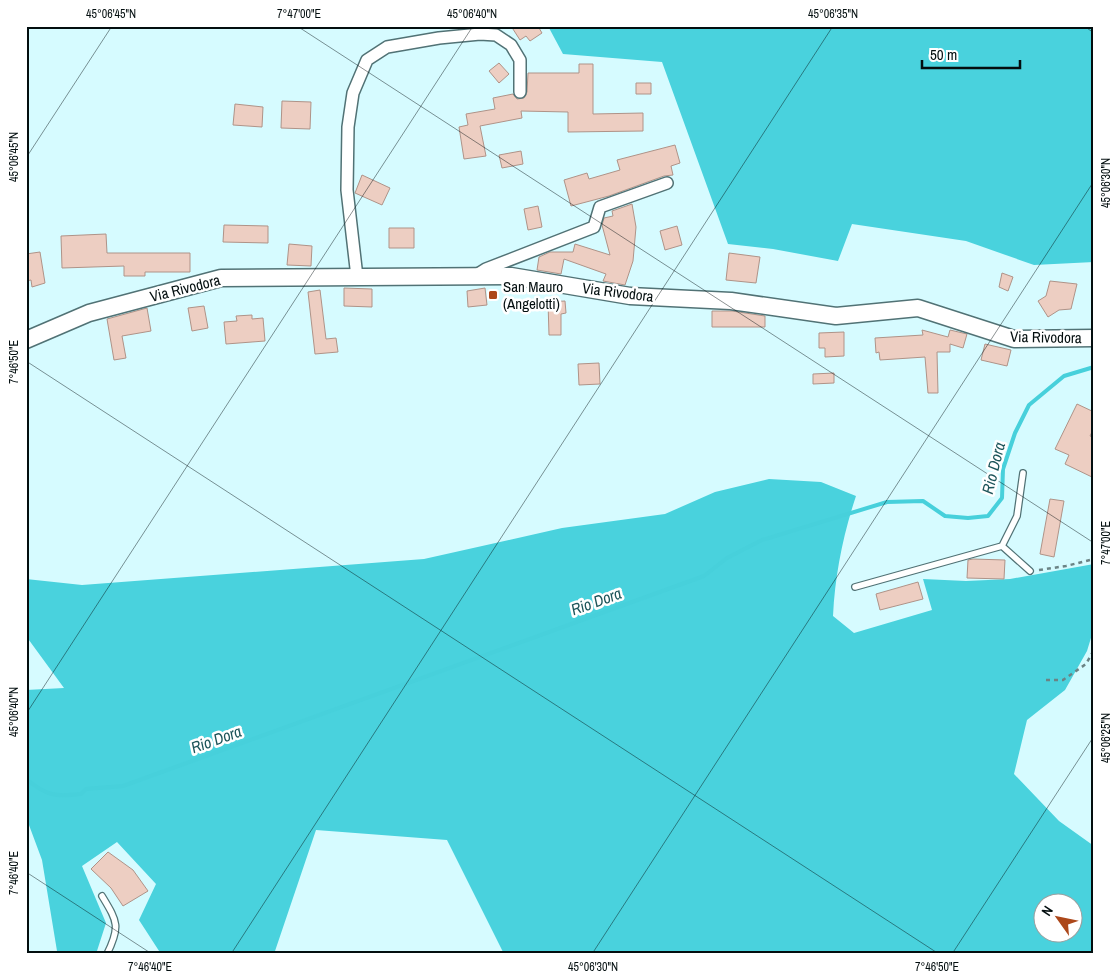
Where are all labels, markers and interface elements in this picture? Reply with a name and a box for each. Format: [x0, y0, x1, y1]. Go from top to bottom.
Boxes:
text: 45°06'45"N [86, 6, 136, 22]
text: 7°47'00"E [277, 6, 321, 22]
text: 45°06'40"N [447, 6, 497, 22]
text: 45°06'35"N [808, 6, 858, 22]
scale bar [922, 38, 1020, 70]
text: 50 m [930, 44, 957, 65]
text: 45°06'45"N [6, 132, 22, 182]
text: 45°06'30"N [1098, 158, 1114, 208]
street label: Via Rivodora [148, 269, 222, 307]
place label: San Mauro (Angelotti) [503, 276, 563, 314]
street label: Via Rivodora [581, 277, 655, 307]
marker: San Mauro (Angelotti) [487, 289, 499, 301]
street label: Via Rivodora [1010, 326, 1082, 348]
text: 7°46'50"E [6, 340, 22, 384]
water label: Rio Dora [976, 440, 1010, 496]
text: 7°47'00"E [1098, 521, 1114, 565]
water label: Rio Dora [568, 582, 624, 620]
text: 45°06'40"N [6, 687, 22, 737]
text: 45°06'25"N [1098, 713, 1114, 763]
water label: Rio Dora [188, 720, 244, 758]
text: 7°46'40"E [6, 851, 22, 895]
north arrow [1032, 892, 1082, 942]
text: N [1037, 903, 1057, 919]
text: 7°46'40"E [128, 959, 172, 975]
text: 45°06'30"N [568, 959, 618, 975]
text: 7°46'50"E [915, 959, 959, 975]

